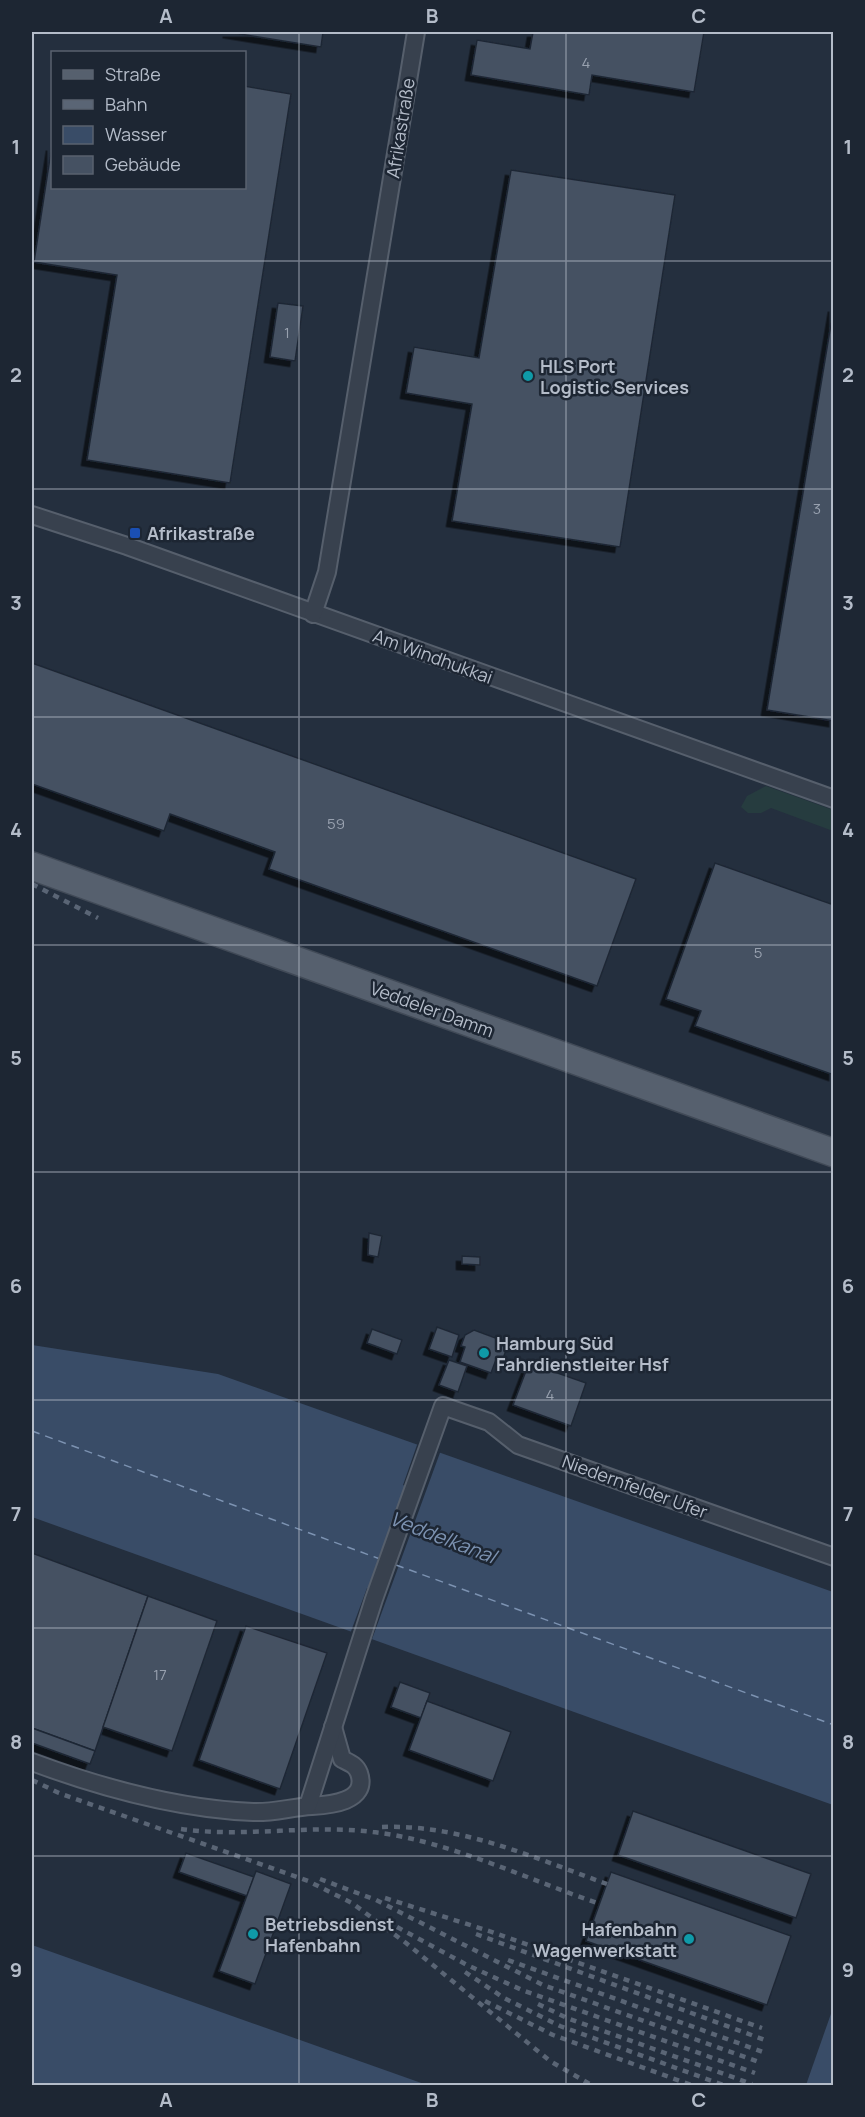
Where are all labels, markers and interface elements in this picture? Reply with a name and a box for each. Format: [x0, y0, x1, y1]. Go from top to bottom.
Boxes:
text: A [159, 2, 173, 29]
text: B [426, 2, 439, 29]
text: C [692, 2, 706, 29]
legend [51, 51, 246, 189]
house number: 4 [582, 52, 591, 73]
text: Straße [105, 62, 161, 86]
street label: Afrikastraße [380, 76, 420, 180]
text: Bahn [105, 92, 147, 116]
text: Wasser [105, 122, 167, 146]
text: 1 [12, 133, 20, 160]
text: 1 [844, 133, 852, 160]
text: Gebäude [105, 152, 181, 176]
house number: 1 [284, 322, 290, 343]
place label: HLS Port Logistic Services [540, 354, 689, 399]
text: 2 [10, 361, 22, 388]
text: 2 [842, 361, 854, 388]
marker: HLS Port Logistic Services [521, 369, 535, 383]
house number: 3 [813, 498, 821, 519]
place label: Afrikastraße [147, 521, 255, 545]
marker: Afrikastraße [128, 526, 142, 540]
text: 3 [10, 589, 22, 616]
text: 3 [842, 589, 854, 616]
street label: Am Windhukkai [370, 623, 496, 689]
house number: 59 [327, 813, 345, 834]
text: 4 [10, 816, 22, 843]
text: 4 [842, 816, 854, 843]
house number: 5 [754, 942, 762, 963]
street label: Veddeler Damm [367, 976, 497, 1042]
text: 5 [10, 1044, 22, 1071]
text: 5 [842, 1044, 854, 1071]
text: 6 [10, 1272, 22, 1299]
text: 6 [842, 1272, 854, 1299]
place label: Hamburg Süd Fahrdienstleiter Hsf [496, 1331, 669, 1376]
marker: Hamburg Süd Fahrdienstleiter Hsf [477, 1346, 491, 1360]
house number: 4 [546, 1384, 555, 1405]
street label: Niedernfelder Ufer [559, 1449, 712, 1524]
text: 7 [11, 1500, 21, 1527]
text: 7 [843, 1500, 853, 1527]
water label: Veddelkanal [386, 1504, 502, 1570]
house number: 17 [153, 1664, 167, 1685]
text: 8 [10, 1728, 22, 1755]
text: 8 [842, 1728, 854, 1755]
place label: Betriebsdienst Hafenbahn [265, 1912, 394, 1957]
place label: Hafenbahn Wagenwerkstatt [533, 1917, 677, 1962]
marker: Betriebsdienst Hafenbahn [246, 1927, 260, 1941]
marker: Hafenbahn Wagenwerkstatt [682, 1932, 696, 1946]
text: 9 [10, 1956, 22, 1983]
text: 9 [842, 1956, 854, 1983]
text: A [159, 2086, 173, 2113]
text: B [426, 2086, 439, 2113]
text: C [692, 2086, 706, 2113]

